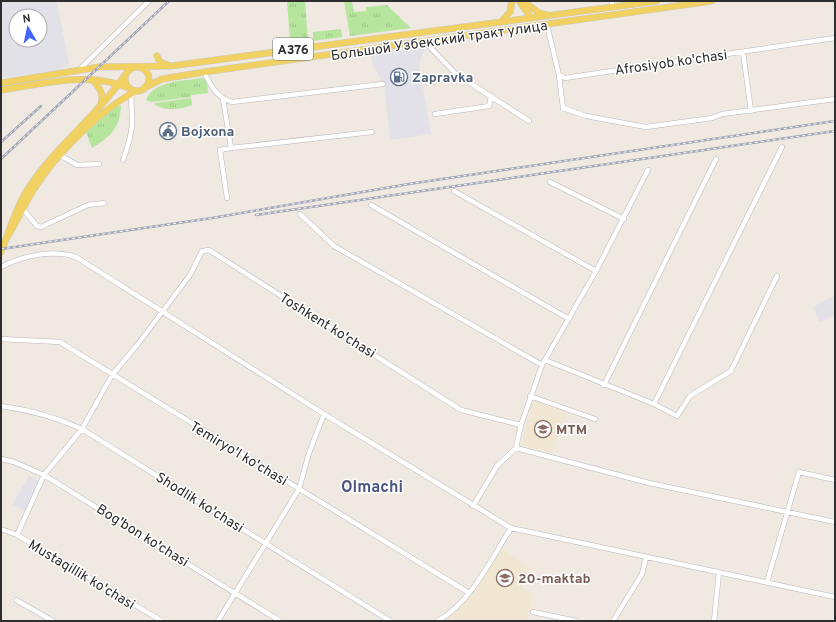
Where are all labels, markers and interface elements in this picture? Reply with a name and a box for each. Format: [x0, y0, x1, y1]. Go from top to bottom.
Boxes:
north arrow [8, 8, 48, 48]
text: N [22, 12, 32, 27]
street label: Большой Узбекский тракт улица [330, 18, 549, 65]
road number: A376 [273, 38, 313, 60]
street label: Afrosiyob ko'chasi [614, 47, 729, 80]
fuel station icon: Zapravka [389, 67, 409, 87]
place label: Zapravka [412, 70, 473, 87]
public building icon: Bojxona [158, 121, 178, 141]
place label: Bojxona [181, 124, 234, 141]
street label: Toshkent ko'chasi [276, 290, 378, 363]
street label: Temiryo'l ko'chasi [186, 418, 290, 490]
school or university icon: MTM [533, 419, 553, 439]
place label: MTM [556, 422, 587, 439]
street label: Shodlik ko'chasi [152, 469, 246, 537]
district label: Olmachi [341, 478, 403, 498]
street label: Bog'bon ko'chasi [93, 501, 191, 571]
street label: Mustaqillik ko'chasi [25, 537, 138, 614]
school or university icon: 20-maktab [495, 568, 515, 588]
place label: 20-maktab [518, 571, 591, 588]

